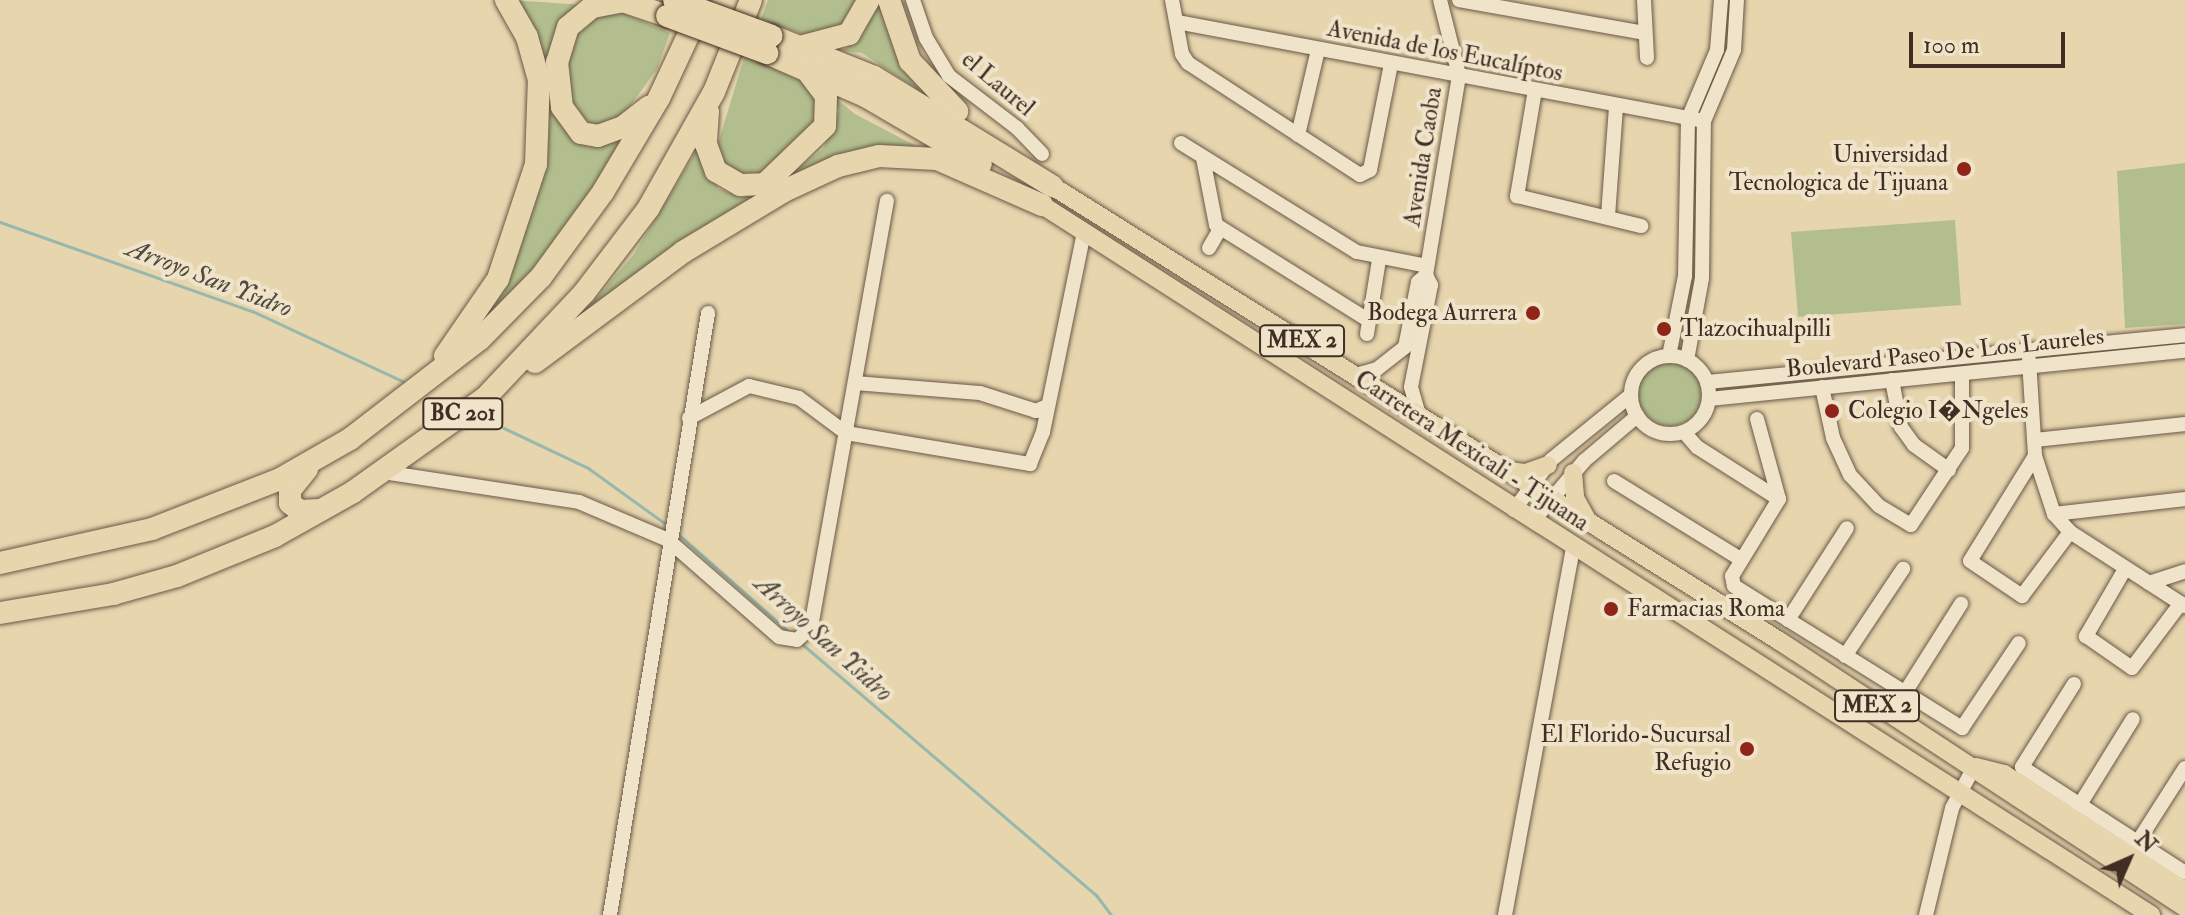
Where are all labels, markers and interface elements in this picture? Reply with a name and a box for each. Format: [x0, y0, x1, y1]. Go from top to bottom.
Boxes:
street label: Avenida de los Eucalíptos [1325, 14, 1565, 88]
scale bar [1913, 16, 2069, 66]
text: 100 m [1923, 30, 1980, 61]
street label: el Laurel [956, 45, 1040, 123]
street label: Avenida Caoba [1398, 85, 1448, 229]
place label: Universidad Tecnologica de Tijuana [1729, 141, 1948, 197]
marker: Universidad Tecnologica de Tijuana [1955, 160, 1973, 178]
water label: Arroyo San Ysidro [122, 233, 296, 325]
place label: Bodega Aurrera [1367, 299, 1517, 327]
marker: Bodega Aurrera [1524, 304, 1542, 322]
place label: Tlazocihualpilli [1680, 315, 1831, 343]
marker: Tlazocihualpilli [1655, 320, 1673, 338]
street label: Boulevard Paseo De Los Laureles [1785, 322, 2105, 384]
road number: MEX 2 [1258, 323, 1346, 359]
street label: Carretera Mexicali - Tijuana [1350, 365, 1594, 537]
road number: BC 201 [421, 396, 505, 432]
place label: Colegio I�Ngeles [1848, 397, 2029, 425]
marker: Colegio I�Ngeles [1823, 402, 1841, 420]
water label: Arroyo San Ysidro [747, 569, 899, 709]
place label: Farmacias Roma [1627, 595, 1785, 623]
marker: Farmacias Roma [1602, 600, 1620, 618]
road number: MEX 2 [1833, 688, 1921, 724]
place label: El Florido-Sucursal Refugio [1540, 721, 1731, 777]
marker: El Florido-Sucursal Refugio [1738, 740, 1756, 758]
north arrow [2089, 819, 2169, 899]
text: N [2129, 825, 2163, 859]

